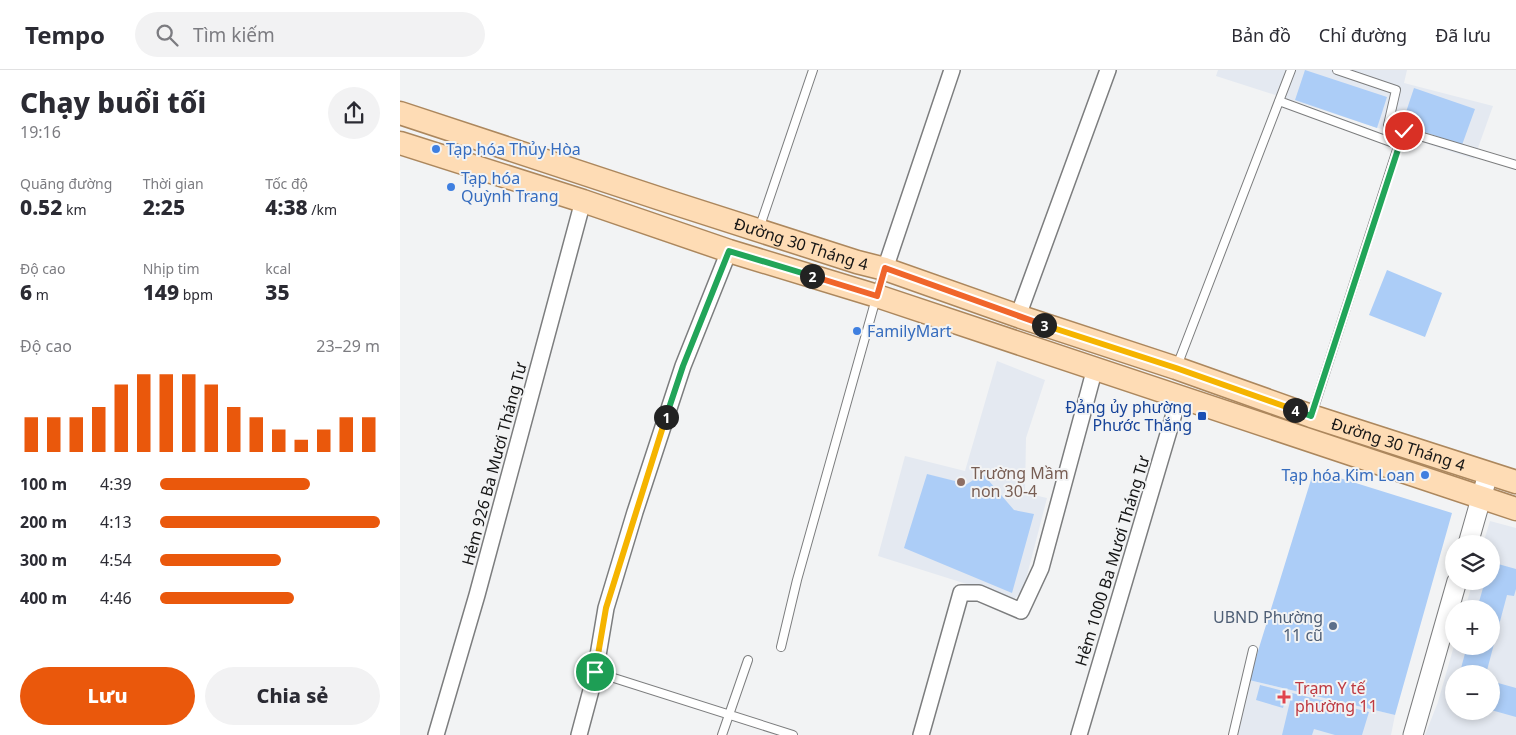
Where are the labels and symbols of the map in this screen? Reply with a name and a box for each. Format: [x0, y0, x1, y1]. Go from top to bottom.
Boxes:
pin [1383, 110, 1425, 152]
place label: Tạp hóa Thủy Hòa [446, 138, 581, 160]
marker: Tạp hóa Thủy Hòa [430, 143, 442, 155]
place label: Tạp hóa Quỳnh Trang [461, 167, 559, 207]
marker: Tạp hóa Quỳnh Trang [445, 181, 457, 193]
street label: Đường 30 Tháng 4 [731, 212, 870, 275]
pin: 2 [800, 264, 824, 288]
pin: 3 [1032, 312, 1056, 338]
place label: FamilyMart [867, 320, 952, 342]
marker: FamilyMart [851, 325, 863, 337]
street label: Hẻm 926 Ba Mươi Tháng Tư [456, 359, 532, 568]
place label: Đảng ủy phường Phước Thắng [1065, 396, 1192, 436]
pin: 4 [1282, 398, 1308, 422]
pin: 1 [654, 404, 678, 430]
marker: Đảng ủy phường Phước Thắng [1196, 410, 1208, 422]
street label: Đường 30 Tháng 4 [1329, 412, 1468, 476]
street label: Hẻm 1000 Ba Mươi Tháng Tư [1070, 452, 1155, 669]
place label: Trường Mầm non 30-4 [971, 462, 1069, 502]
place label: Tạp hóa Kim Loan [1282, 464, 1415, 486]
marker: Tạp hóa Kim Loan [1419, 469, 1431, 481]
marker: Trường Mầm non 30-4 [955, 476, 967, 488]
place label: UBND Phường 11 cũ [1213, 606, 1323, 646]
marker: UBND Phường 11 cũ [1327, 620, 1339, 632]
pin [574, 651, 616, 693]
place label: Trạm Y tế phường 11 [1295, 677, 1378, 717]
marker: Trạm Y tế phường 11 [1277, 690, 1291, 704]

